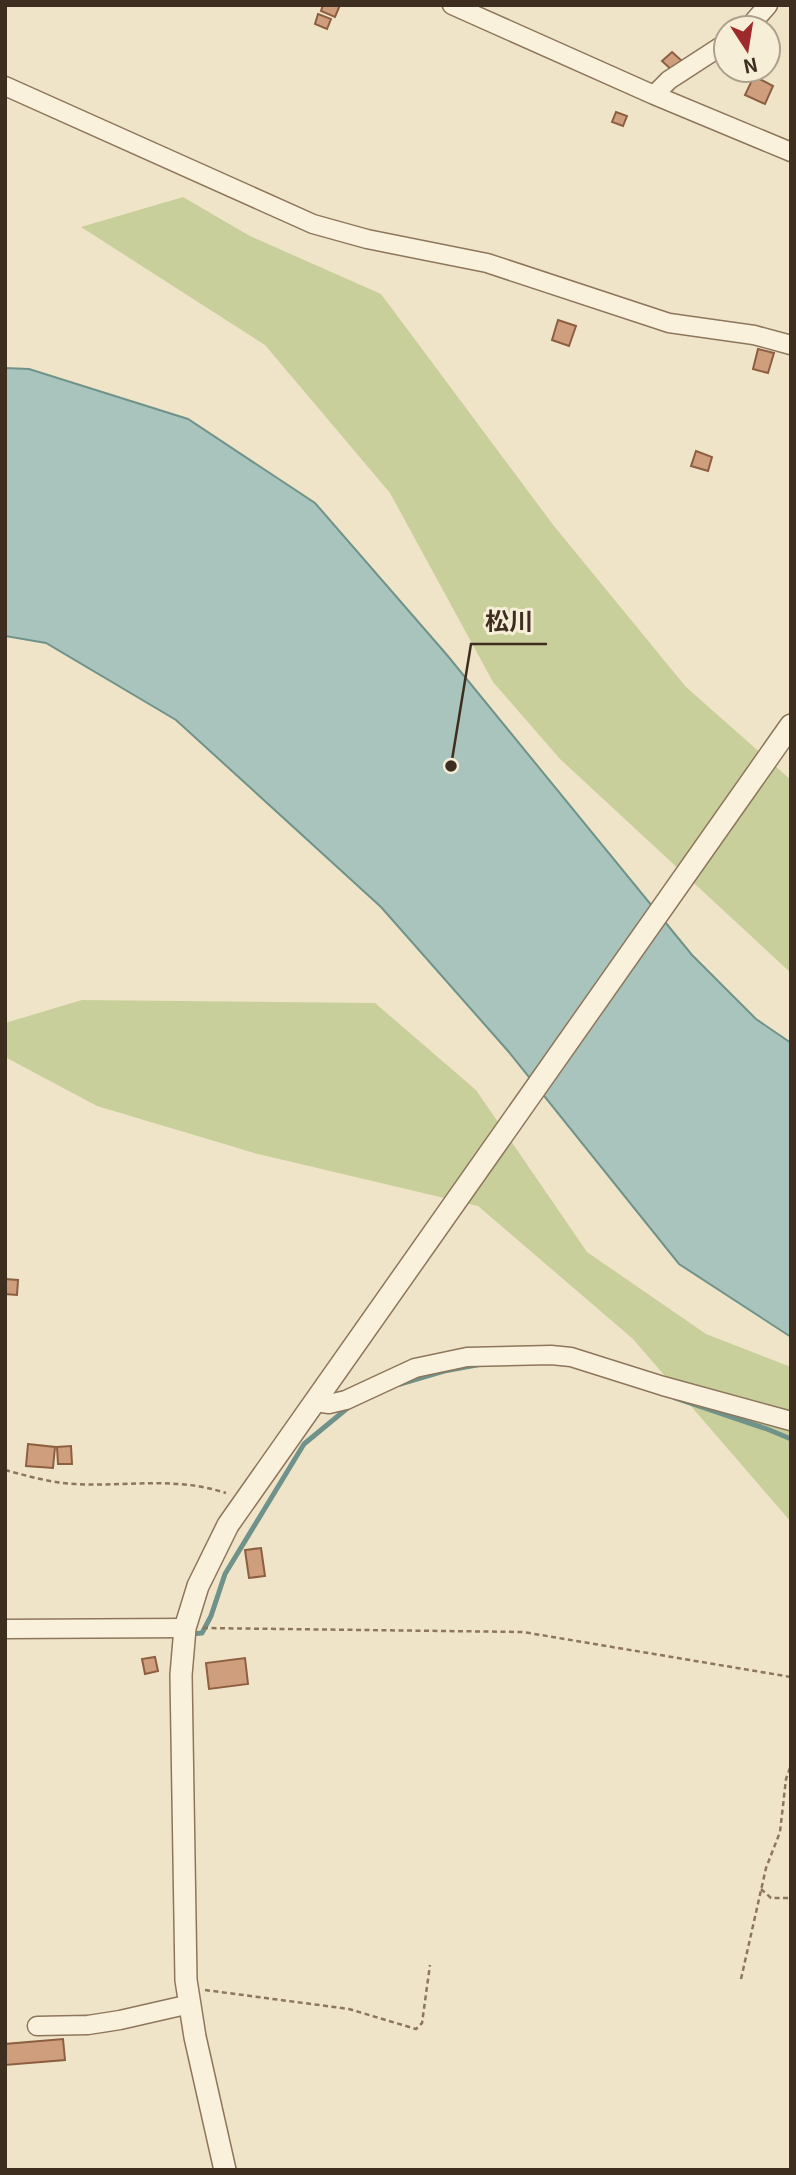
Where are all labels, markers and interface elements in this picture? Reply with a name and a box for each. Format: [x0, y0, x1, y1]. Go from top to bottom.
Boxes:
north arrow [712, 14, 782, 84]
text: N [741, 52, 761, 82]
callout: 松川 [471, 599, 547, 644]
text: 松川 [485, 602, 533, 637]

